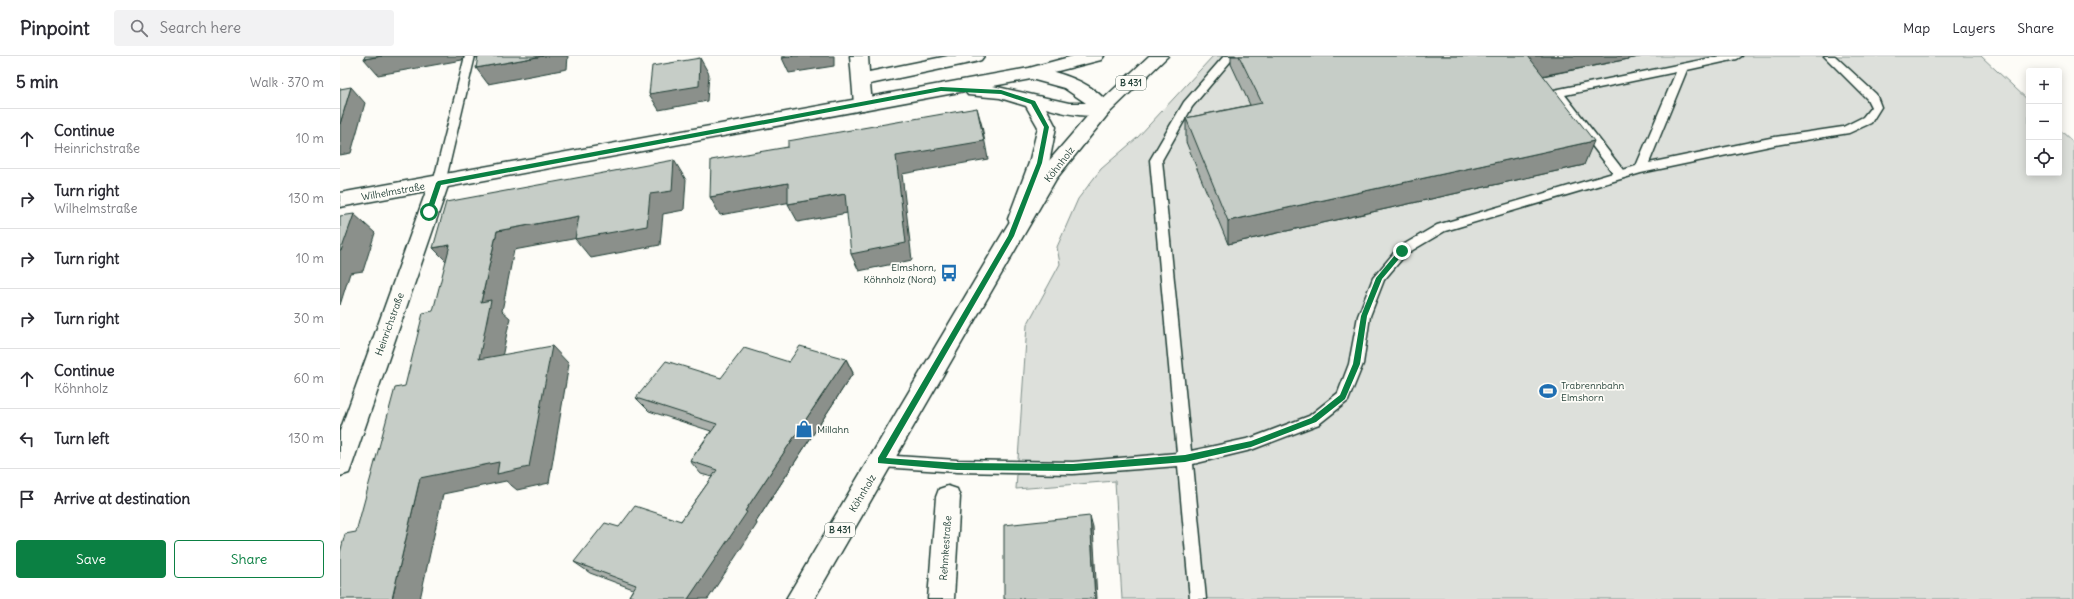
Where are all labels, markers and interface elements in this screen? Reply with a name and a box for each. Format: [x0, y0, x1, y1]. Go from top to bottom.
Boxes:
search box [114, 10, 394, 46]
text: Pinpoint [20, 16, 90, 40]
icon: search [128, 17, 150, 39]
text: Search here [160, 18, 241, 37]
text: Map [1903, 19, 1930, 37]
text: Layers [1952, 19, 1995, 37]
text: Share [2017, 19, 2054, 37]
map controls [2026, 68, 2062, 176]
button: + [2026, 68, 2062, 104]
text: 5 min [16, 71, 58, 93]
text: Walk · 370 m [250, 74, 324, 91]
road number: B 431 [1116, 76, 1146, 90]
button: − [2026, 104, 2062, 140]
text: Continue [54, 121, 115, 140]
icon: ahead [16, 128, 38, 150]
text: 10 m [296, 130, 324, 147]
text: Heinrichstraße [54, 140, 140, 157]
button: locate [2026, 140, 2062, 176]
street label: Köhnholz [1041, 144, 1077, 185]
street label: Wilhelmstraße [360, 180, 426, 203]
text: Turn right [54, 181, 119, 200]
icon: right [16, 188, 38, 210]
text: 130 m [288, 190, 324, 207]
text: Wilhelmstraße [54, 200, 137, 217]
route start [420, 203, 438, 221]
route end [1393, 242, 1411, 260]
icon: right [16, 248, 38, 270]
text: Turn right [54, 249, 119, 268]
text: 10 m [296, 250, 324, 267]
place label: Elmshorn, Köhnholz (Nord) [864, 261, 936, 286]
bus stop icon: Elmshorn, Köhnholz (Nord) [939, 263, 959, 283]
street label: Heinrichstraße [372, 291, 407, 357]
icon: right [16, 308, 38, 330]
text: Turn right [54, 309, 119, 328]
text: 30 m [294, 310, 324, 327]
text: Continue [54, 361, 115, 380]
icon: ahead [16, 368, 38, 390]
text: 60 m [293, 370, 324, 387]
place label: Trabrennbahn Elmshorn [1561, 379, 1625, 404]
text: Köhnholz [54, 380, 108, 397]
sports icon: Trabrennbahn Elmshorn [1538, 381, 1558, 401]
shop icon: Millahn [794, 419, 814, 439]
place label: Millahn [817, 423, 849, 436]
icon: left [16, 428, 38, 450]
text: Turn left [54, 429, 109, 448]
text: 130 m [288, 430, 324, 447]
street label: Köhnholz [846, 472, 879, 514]
icon: arrive [16, 488, 38, 510]
text: Arrive at destination [54, 489, 190, 508]
street label: Rehmkestraße [937, 515, 954, 581]
road number: B 431 [825, 523, 855, 537]
button: Save [16, 540, 166, 578]
button: Share [174, 540, 324, 578]

